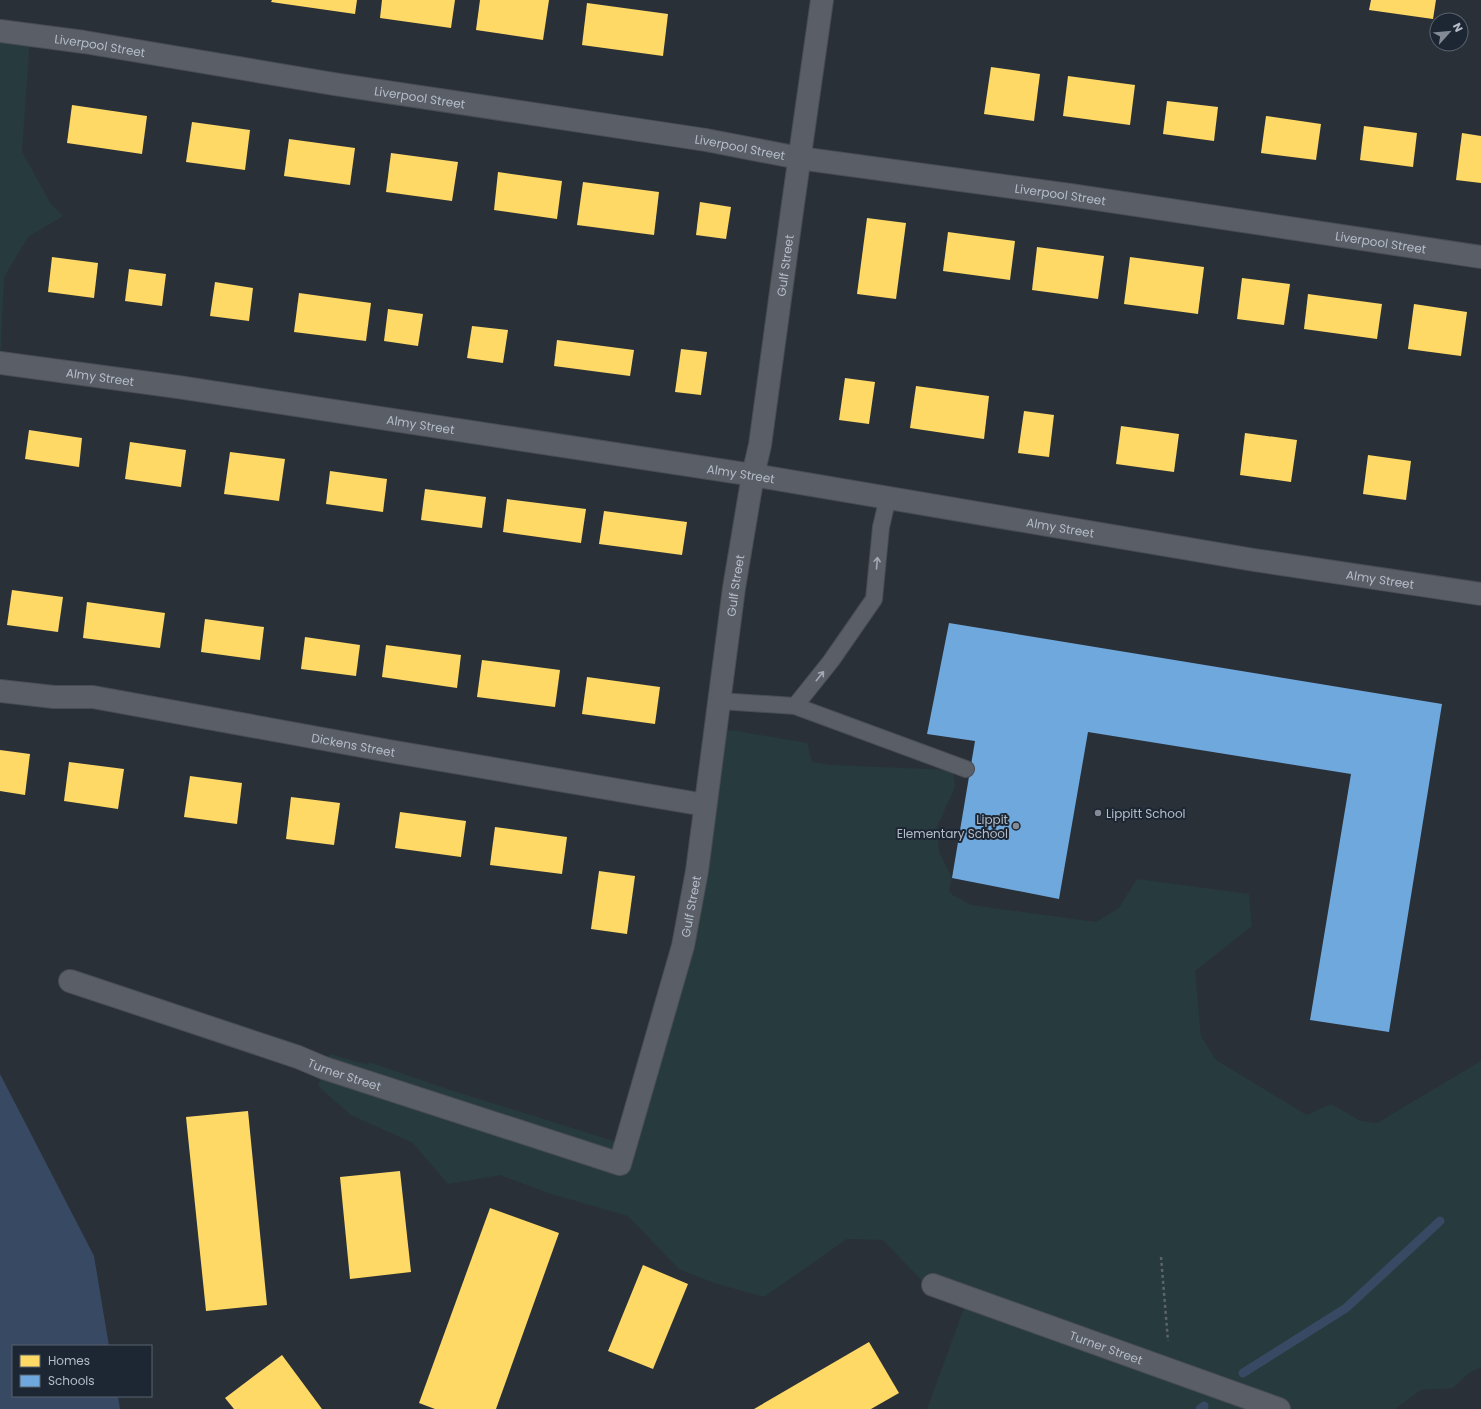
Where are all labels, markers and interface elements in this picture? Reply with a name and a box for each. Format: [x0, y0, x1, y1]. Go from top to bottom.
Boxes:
north arrow [1429, 12, 1469, 52]
text: N [1449, 20, 1467, 35]
street label: Liverpool Street [54, 30, 147, 61]
street label: Liverpool Street [373, 82, 466, 112]
street label: Liverpool Street [694, 130, 787, 164]
street label: Liverpool Street [1014, 179, 1107, 209]
street label: Liverpool Street [1334, 227, 1427, 257]
street label: Gulf Street [772, 233, 797, 297]
street label: Almy Street [65, 363, 135, 390]
street label: Almy Street [385, 411, 456, 438]
street label: Almy Street [706, 460, 776, 487]
street label: Almy Street [1025, 513, 1096, 541]
street label: Gulf Street [722, 553, 748, 617]
one-way arrow [874, 557, 881, 570]
street label: Almy Street [1345, 565, 1415, 592]
one-way arrow [815, 670, 824, 681]
street label: Dickens Street [310, 729, 396, 760]
place label: Lippitt School [1106, 805, 1186, 822]
marker: Lippitt School [1093, 808, 1103, 818]
place label: Lippit Elementary School [897, 811, 1008, 842]
marker: Lippit Elementary School [1011, 821, 1021, 831]
street label: Gulf Street [676, 874, 704, 939]
street label: Turner Street [305, 1054, 383, 1095]
street label: Turner Street [1067, 1326, 1145, 1368]
legend [12, 1345, 152, 1397]
text: Homes [48, 1352, 90, 1369]
text: Schools [48, 1372, 95, 1389]

